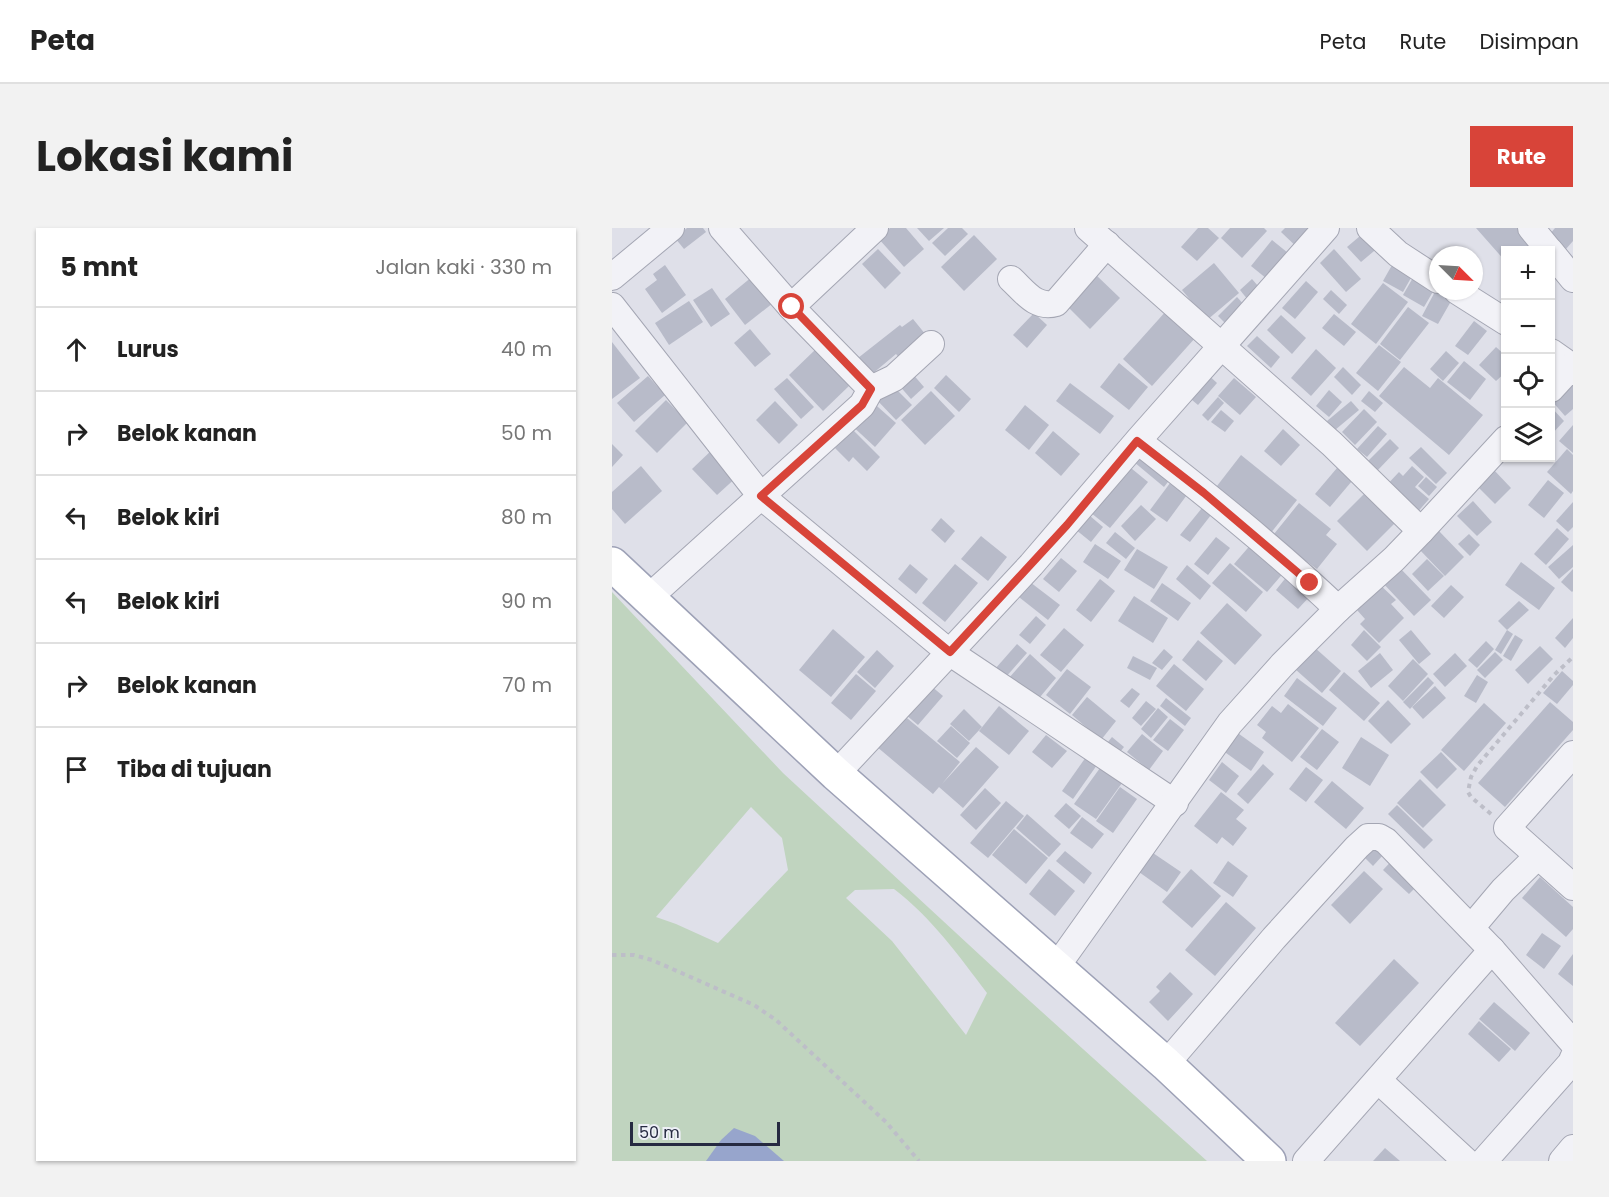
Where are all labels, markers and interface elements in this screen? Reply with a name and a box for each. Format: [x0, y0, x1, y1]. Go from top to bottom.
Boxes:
text: Peta [30, 21, 95, 60]
text: Peta [1319, 27, 1367, 56]
text: Rute [1400, 27, 1446, 56]
text: Disimpan [1479, 27, 1579, 56]
button: Rute [1470, 126, 1573, 187]
text: Lokasi kami [36, 127, 293, 186]
north arrow [1429, 246, 1483, 300]
map controls [1501, 246, 1555, 462]
button: + [1501, 246, 1555, 300]
text: 5 mnt [60, 249, 138, 285]
text: Jalan kaki · 330 m [375, 253, 552, 281]
route start [778, 293, 804, 319]
button: − [1501, 300, 1555, 354]
icon: ahead [60, 333, 93, 366]
text: Lurus [117, 334, 179, 365]
text: 40 m [501, 335, 552, 363]
button: locate [1501, 354, 1555, 408]
button: layers [1501, 408, 1555, 462]
icon: right [60, 417, 93, 450]
text: Belok kanan [117, 418, 257, 449]
text: 50 m [501, 419, 552, 447]
icon: left [60, 501, 93, 534]
text: Belok kiri [117, 502, 220, 533]
text: 80 m [501, 503, 552, 531]
route end [1296, 569, 1322, 595]
icon: left [60, 585, 93, 618]
text: Belok kiri [117, 586, 220, 617]
text: 90 m [501, 587, 552, 615]
icon: right [60, 669, 93, 702]
text: Belok kanan [117, 670, 257, 701]
text: 70 m [503, 671, 552, 699]
icon: arrive [60, 753, 93, 786]
text: Tiba di tujuan [117, 754, 272, 785]
scale bar [630, 1119, 780, 1146]
text: 50 m [639, 1121, 680, 1144]

